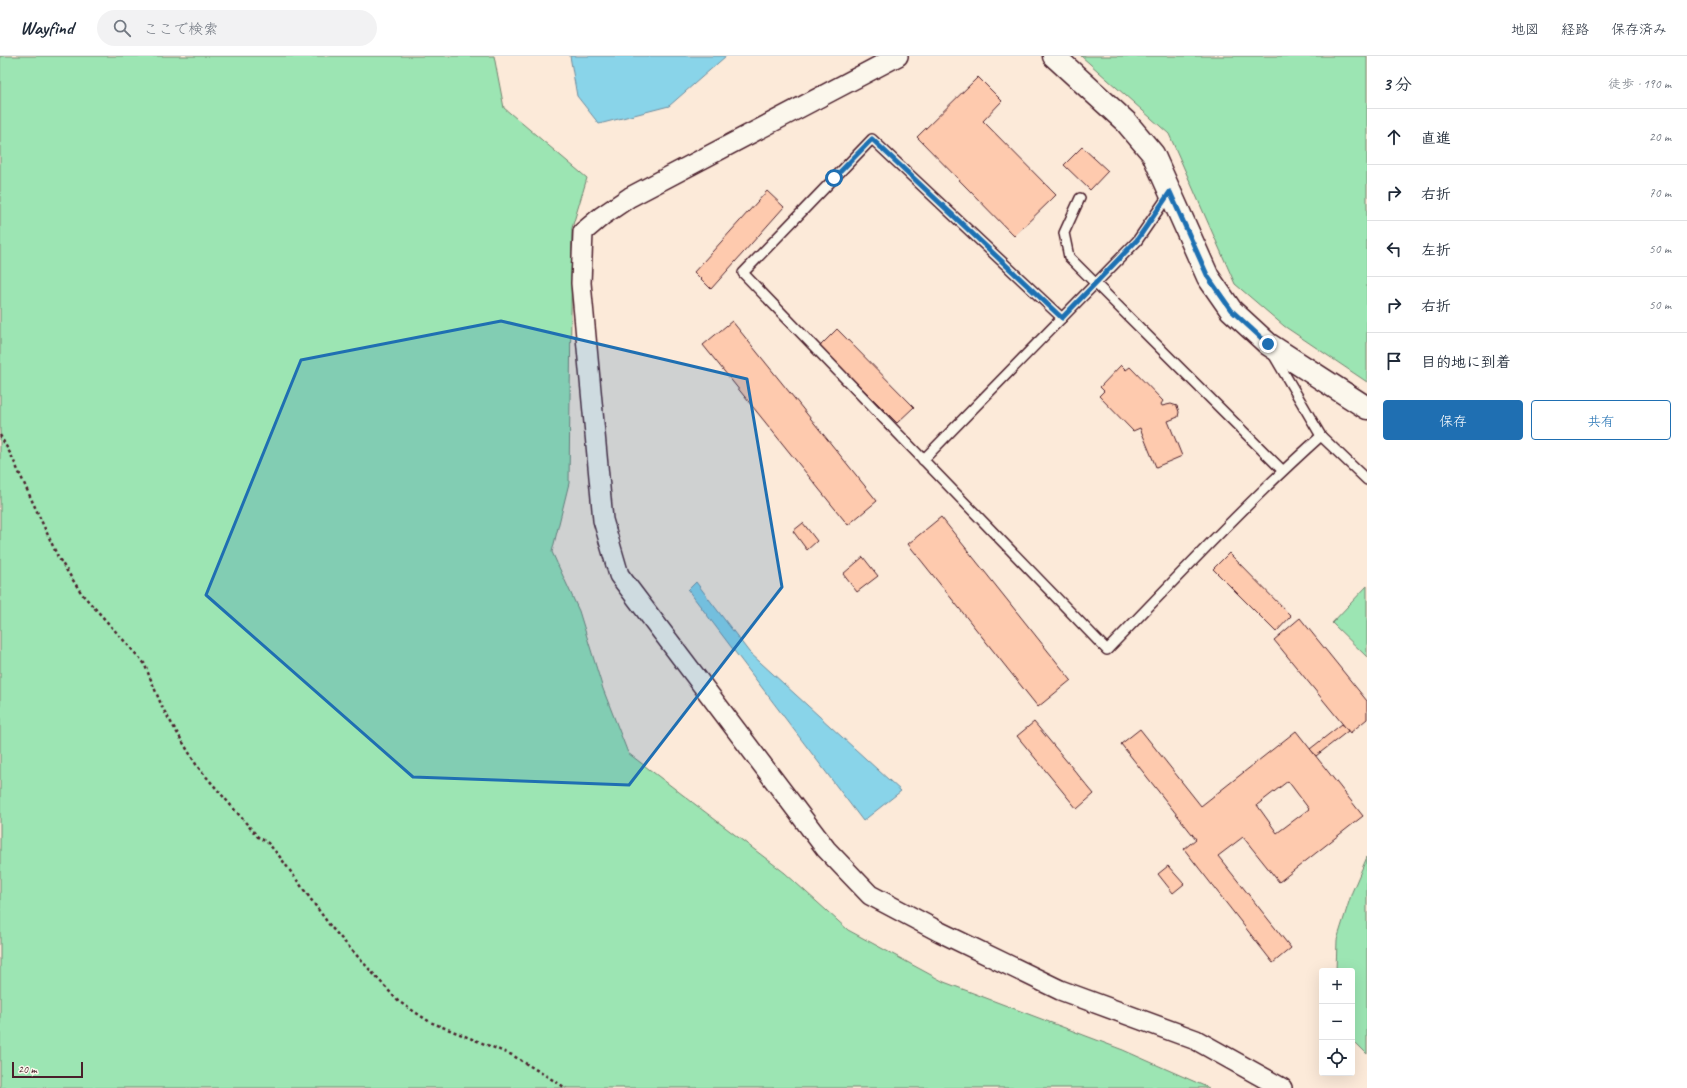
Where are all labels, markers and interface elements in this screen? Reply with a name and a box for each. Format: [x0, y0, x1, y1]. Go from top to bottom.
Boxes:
search box [97, 10, 377, 46]
text: Wayfind [20, 16, 73, 40]
icon: search [111, 17, 133, 39]
text: ここで検索 [143, 20, 218, 39]
text: 地図 [1511, 21, 1539, 38]
text: 経路 [1561, 21, 1589, 38]
text: 保存済み [1611, 21, 1667, 38]
text: 3 分 [1383, 74, 1412, 95]
text: 徒歩 · 190 m [1608, 76, 1671, 92]
icon: ahead [1383, 126, 1405, 148]
text: 直進 [1421, 129, 1451, 148]
text: 20 m [1649, 129, 1671, 145]
route start [825, 169, 843, 187]
icon: right [1383, 182, 1405, 204]
text: 右折 [1421, 185, 1451, 204]
text: 70 m [1649, 185, 1671, 201]
icon: left [1383, 238, 1405, 260]
text: 左折 [1421, 241, 1451, 260]
text: 50 m [1649, 241, 1671, 257]
icon: right [1383, 294, 1405, 316]
text: 右折 [1421, 297, 1451, 316]
text: 50 m [1649, 297, 1671, 313]
route end [1259, 335, 1277, 353]
icon: arrive [1383, 350, 1405, 372]
text: 目的地に到着 [1421, 353, 1511, 372]
button: 保存 [1383, 400, 1523, 440]
button: 共有 [1531, 400, 1671, 440]
map controls [1319, 968, 1355, 1076]
button: + [1319, 968, 1355, 1004]
button: − [1319, 1004, 1355, 1040]
button: locate [1319, 1040, 1355, 1076]
scale bar [12, 1060, 83, 1079]
text: 20 m [18, 1062, 37, 1076]

